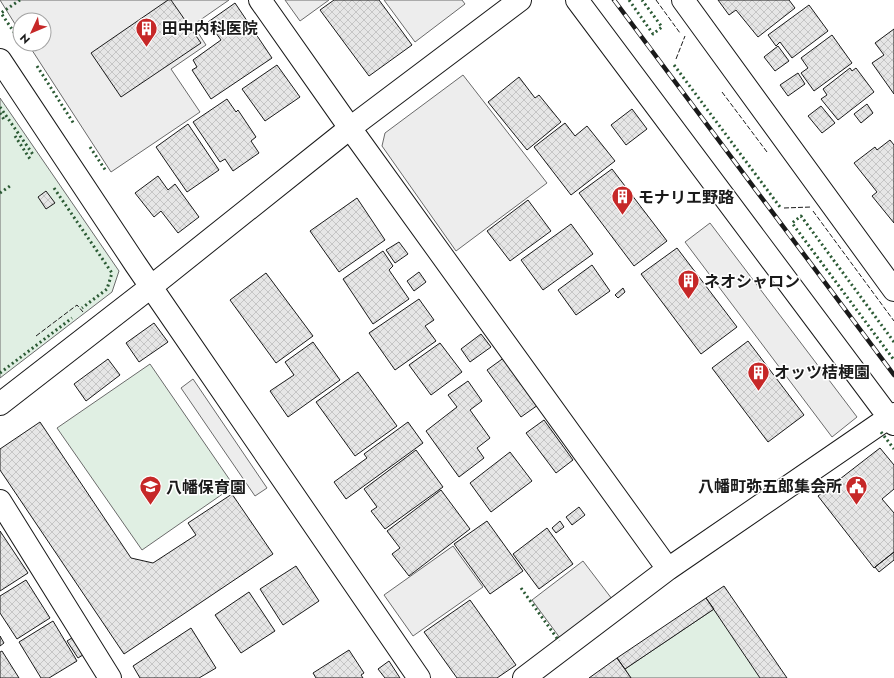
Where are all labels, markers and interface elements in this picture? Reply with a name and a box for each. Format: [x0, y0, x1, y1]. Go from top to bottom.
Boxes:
north arrow [12, 12, 52, 52]
building icon: 田中内科医院 [133, 15, 159, 48]
place label: 田中内科医院 [162, 17, 258, 40]
text: N [16, 30, 34, 48]
building icon: モナリエ野路 [610, 184, 636, 217]
place label: モナリエ野路 [638, 186, 734, 209]
building icon: ネオシャロン [676, 268, 702, 301]
place label: ネオシャロン [704, 270, 800, 293]
building icon: オッツ桔梗園 [745, 359, 771, 392]
place label: オッツ桔梗園 [774, 361, 870, 384]
public building icon: 八幡町弥五郎集会所 [844, 473, 870, 506]
school or university icon: 八幡保育園 [138, 474, 164, 507]
place label: 八幡町弥五郎集会所 [698, 475, 842, 498]
place label: 八幡保育園 [166, 476, 246, 499]

